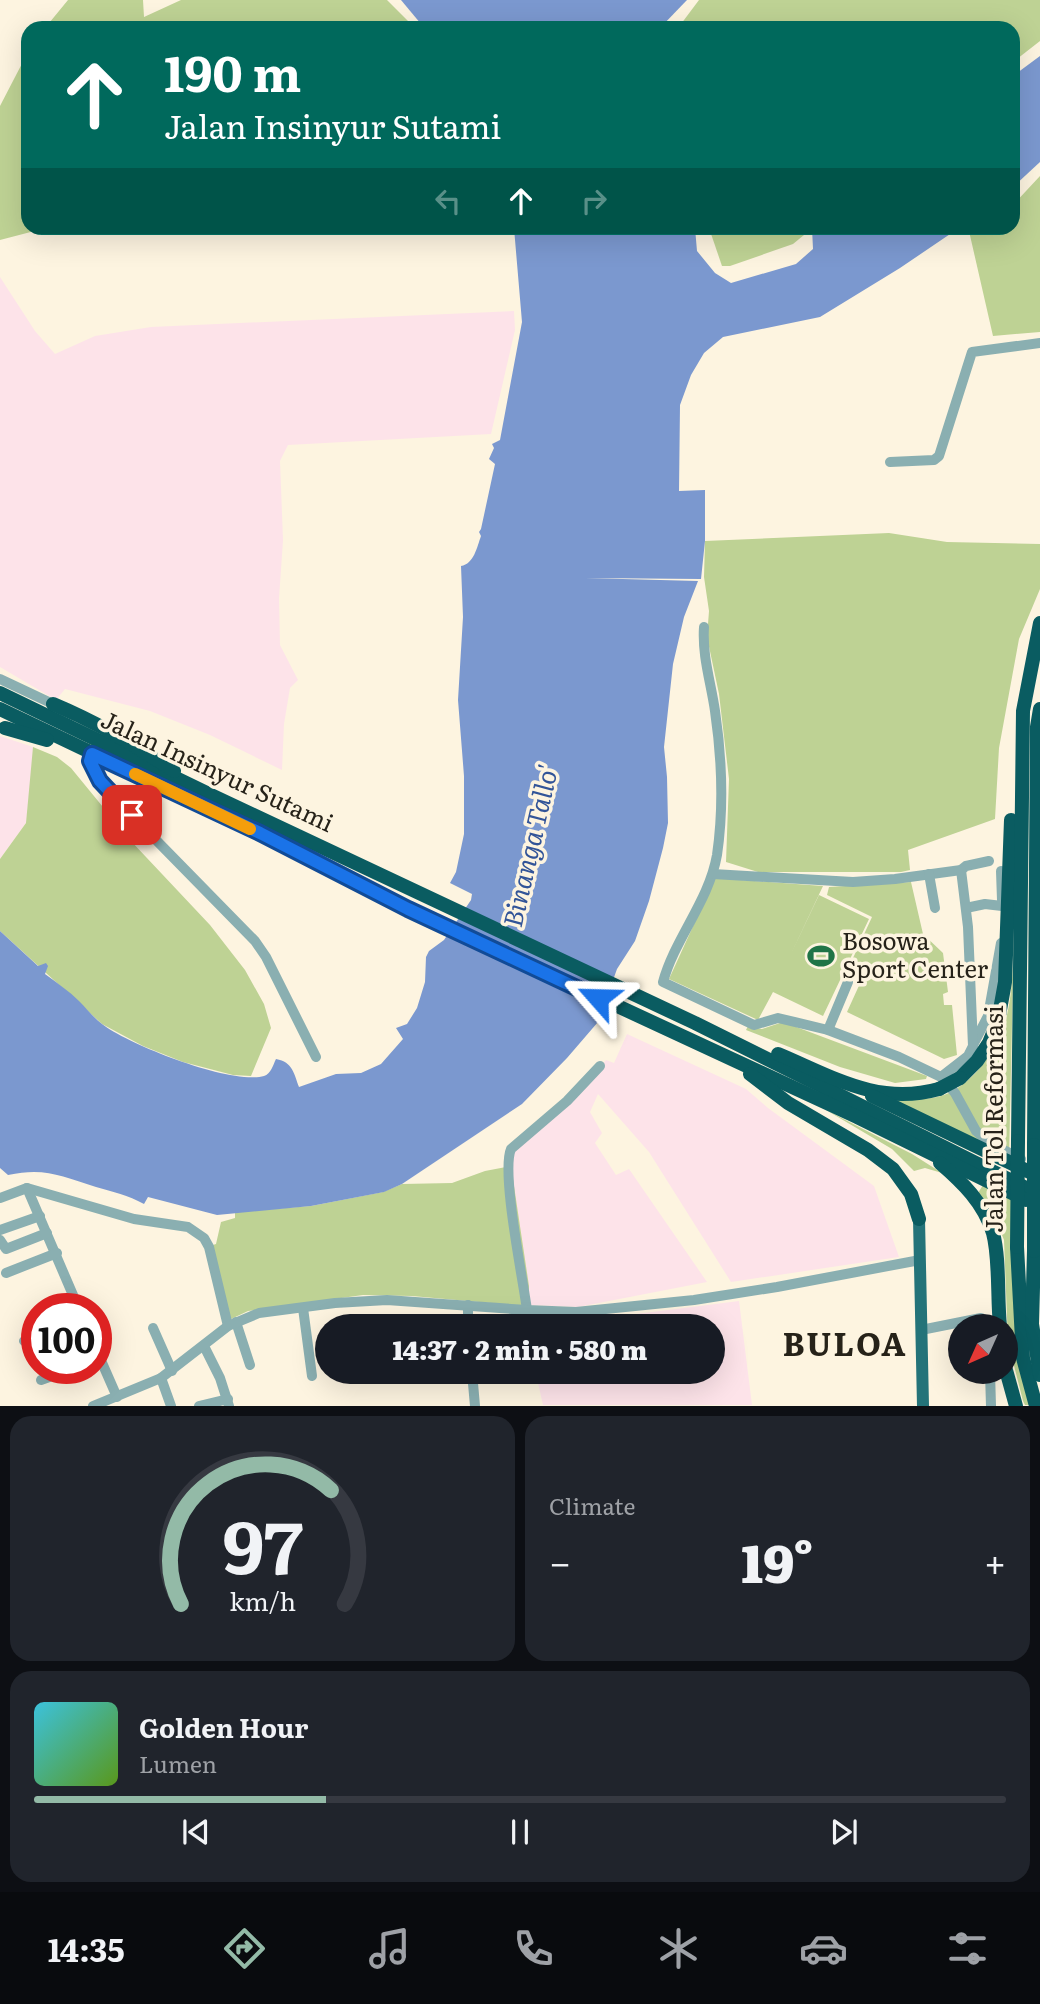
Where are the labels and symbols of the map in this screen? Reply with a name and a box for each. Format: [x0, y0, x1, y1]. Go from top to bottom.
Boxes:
street label: Jalan Insinyur Sutami [96, 700, 340, 839]
water label: Binanga Tallo' [491, 760, 566, 931]
pin [102, 785, 162, 845]
place label: Bosowa Sport Center [842, 922, 989, 985]
sports icon: Bosowa Sport Center [806, 941, 836, 971]
position arrow [561, 961, 635, 1035]
street label: Jalan Tol Reformasi [975, 1005, 1010, 1233]
speed limit sign: 100 [21, 1293, 112, 1384]
north arrow [948, 1314, 1018, 1384]
district label: BULOA [782, 1318, 908, 1366]

